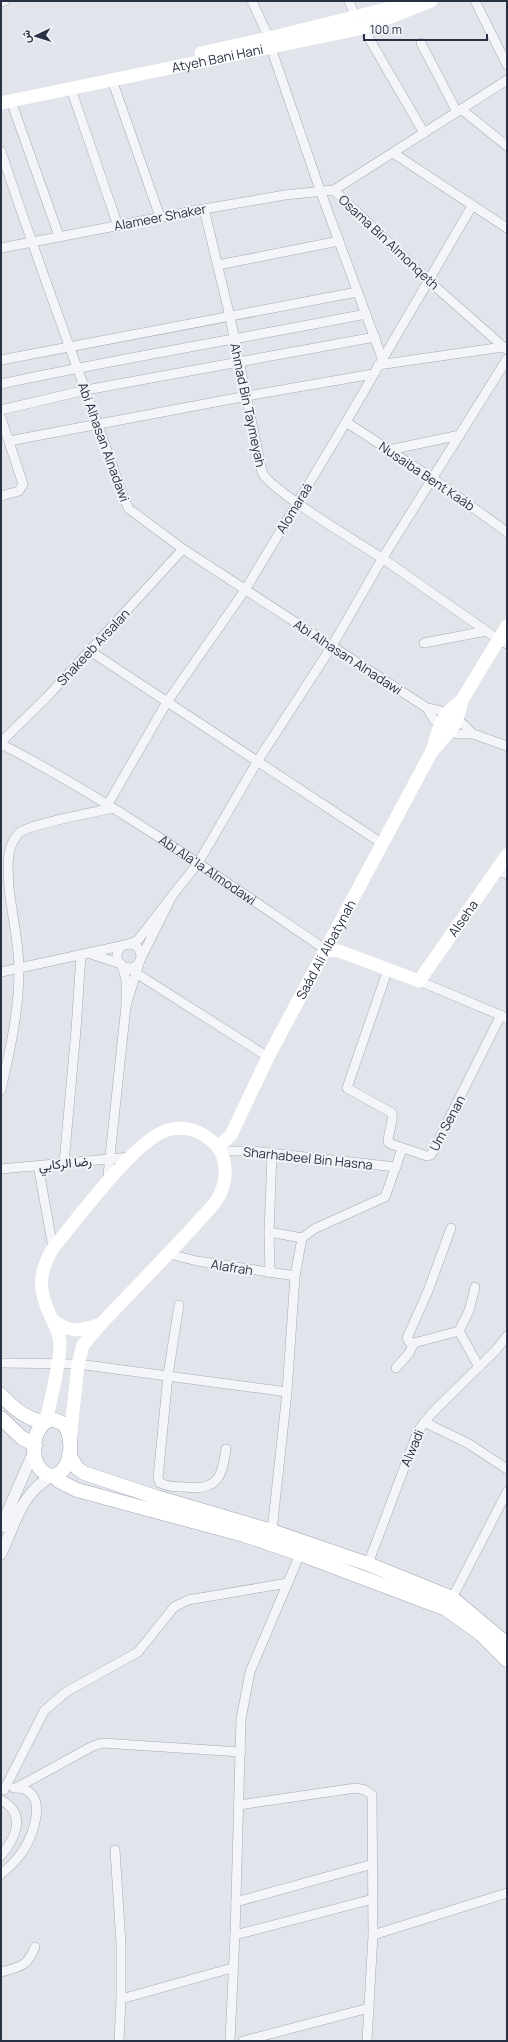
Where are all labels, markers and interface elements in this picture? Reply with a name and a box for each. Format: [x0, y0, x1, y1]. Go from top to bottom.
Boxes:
north arrow [16, 16, 56, 56]
scale bar [364, 16, 487, 42]
text: 100 m [370, 21, 402, 38]
text: ش [18, 30, 33, 44]
street label: Atyeh Bani Hani [170, 40, 265, 76]
street label: Osama Bin Almonqeth [335, 191, 443, 293]
street label: Alameer Shaker [112, 199, 208, 235]
street label: Ahmad Bin Taymeyah [226, 341, 270, 469]
street label: Abi Alhasan Alnadawi [74, 380, 134, 504]
street label: Nusaiba Bent Kaáb [376, 437, 479, 515]
street label: Alomaraá [272, 479, 316, 537]
street label: Shakeeb Arsalan [52, 604, 134, 690]
street label: Abi Alhasan Alnadawi [290, 615, 406, 699]
street label: Abi Ala'la Almodawi [155, 831, 260, 909]
street label: Alseha [444, 896, 482, 940]
street label: Saád Ali Albatynah [292, 897, 360, 1002]
street label: Um Senan [425, 1092, 469, 1154]
street label: Sharhabeel Bin Hasna [242, 1142, 374, 1174]
street label: رضا الركابي [37, 1151, 93, 1177]
street label: Alafrah [210, 1255, 254, 1279]
street label: Alwadi [396, 1427, 428, 1469]

